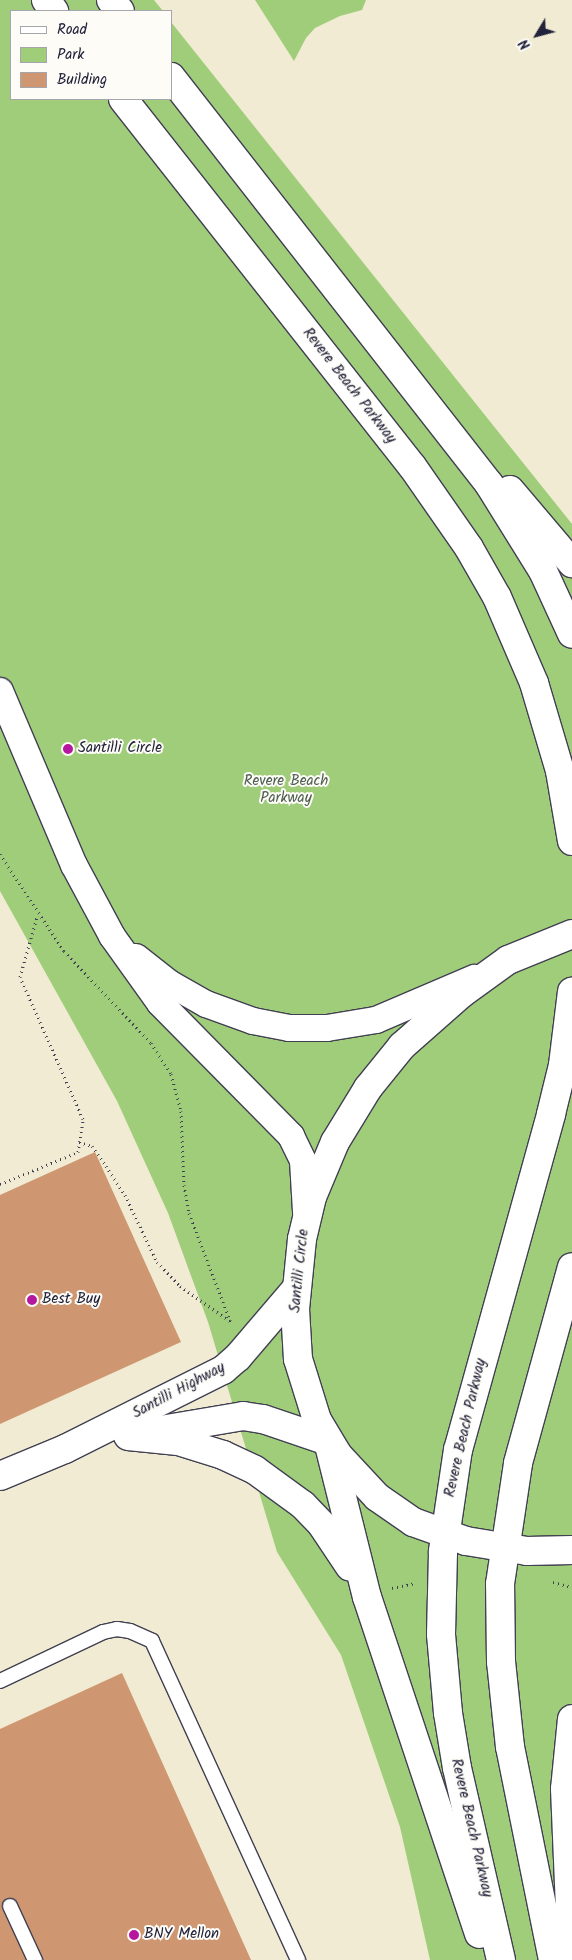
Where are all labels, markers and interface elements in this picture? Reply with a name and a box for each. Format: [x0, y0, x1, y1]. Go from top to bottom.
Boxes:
legend [10, 10, 172, 100]
north arrow [512, 10, 562, 60]
text: Road [57, 18, 87, 42]
text: N [514, 34, 536, 54]
text: Park [57, 43, 84, 67]
text: Building [57, 68, 107, 92]
street label: Revere Beach Parkway [298, 325, 400, 447]
place label: Santilli Circle [78, 740, 162, 758]
marker: Santilli Circle [62, 743, 74, 755]
park label: Revere Beach Parkway [244, 772, 328, 807]
street label: Santilli Circle [287, 1228, 313, 1314]
place label: Best Buy [42, 1291, 100, 1309]
marker: Best Buy [26, 1294, 38, 1306]
street label: Revere Beach Parkway [441, 1357, 491, 1499]
street label: Santilli Highway [130, 1359, 228, 1423]
street label: Revere Beach Parkway [446, 1757, 496, 1899]
place label: BNY Mellon [144, 1926, 219, 1944]
marker: BNY Mellon [128, 1929, 140, 1941]

